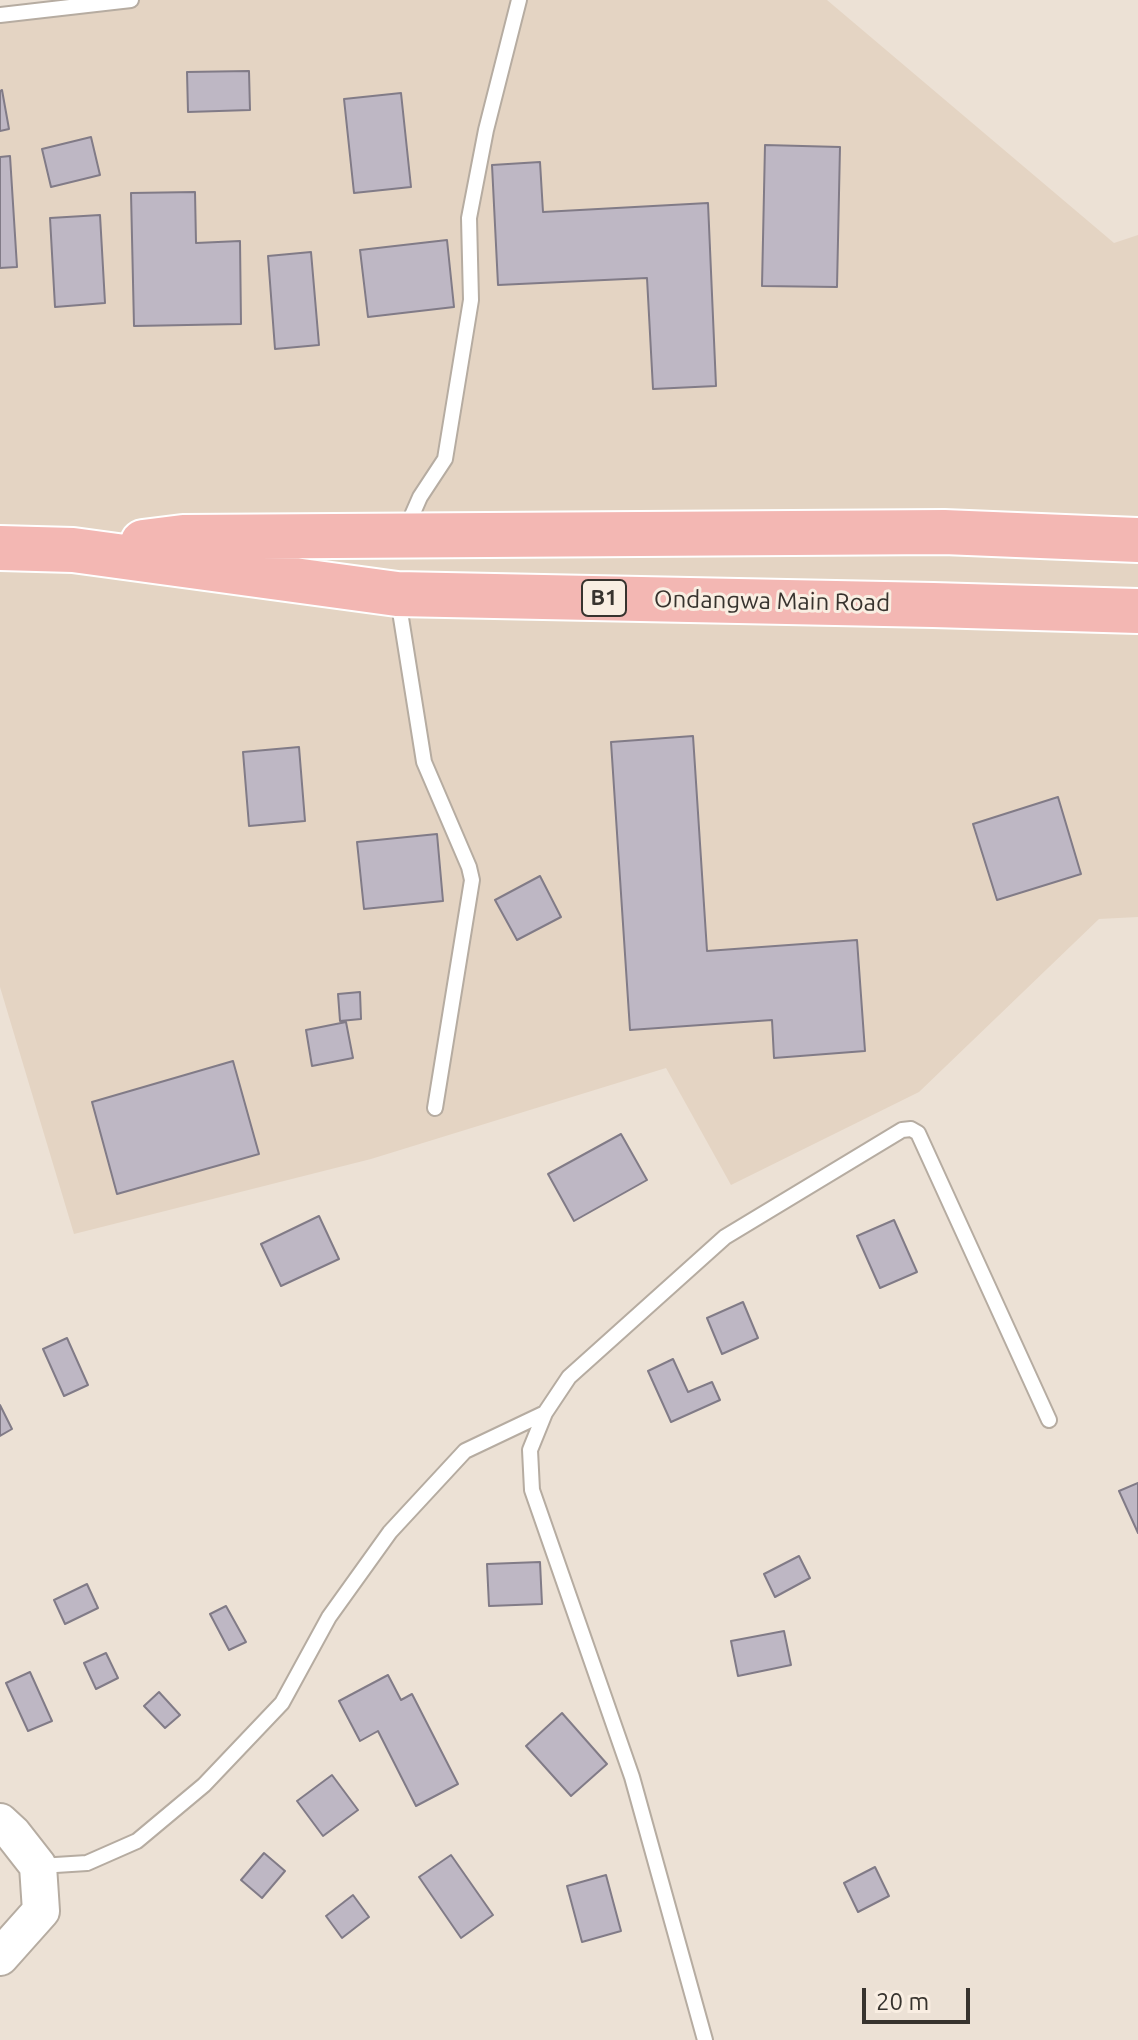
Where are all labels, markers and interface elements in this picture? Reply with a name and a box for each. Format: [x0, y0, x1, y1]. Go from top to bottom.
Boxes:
road number: B1 [582, 580, 626, 616]
street label: Ondangwa Main Road [654, 585, 890, 617]
scale bar [866, 1972, 974, 2022]
text: 20 m [876, 1988, 929, 2015]

